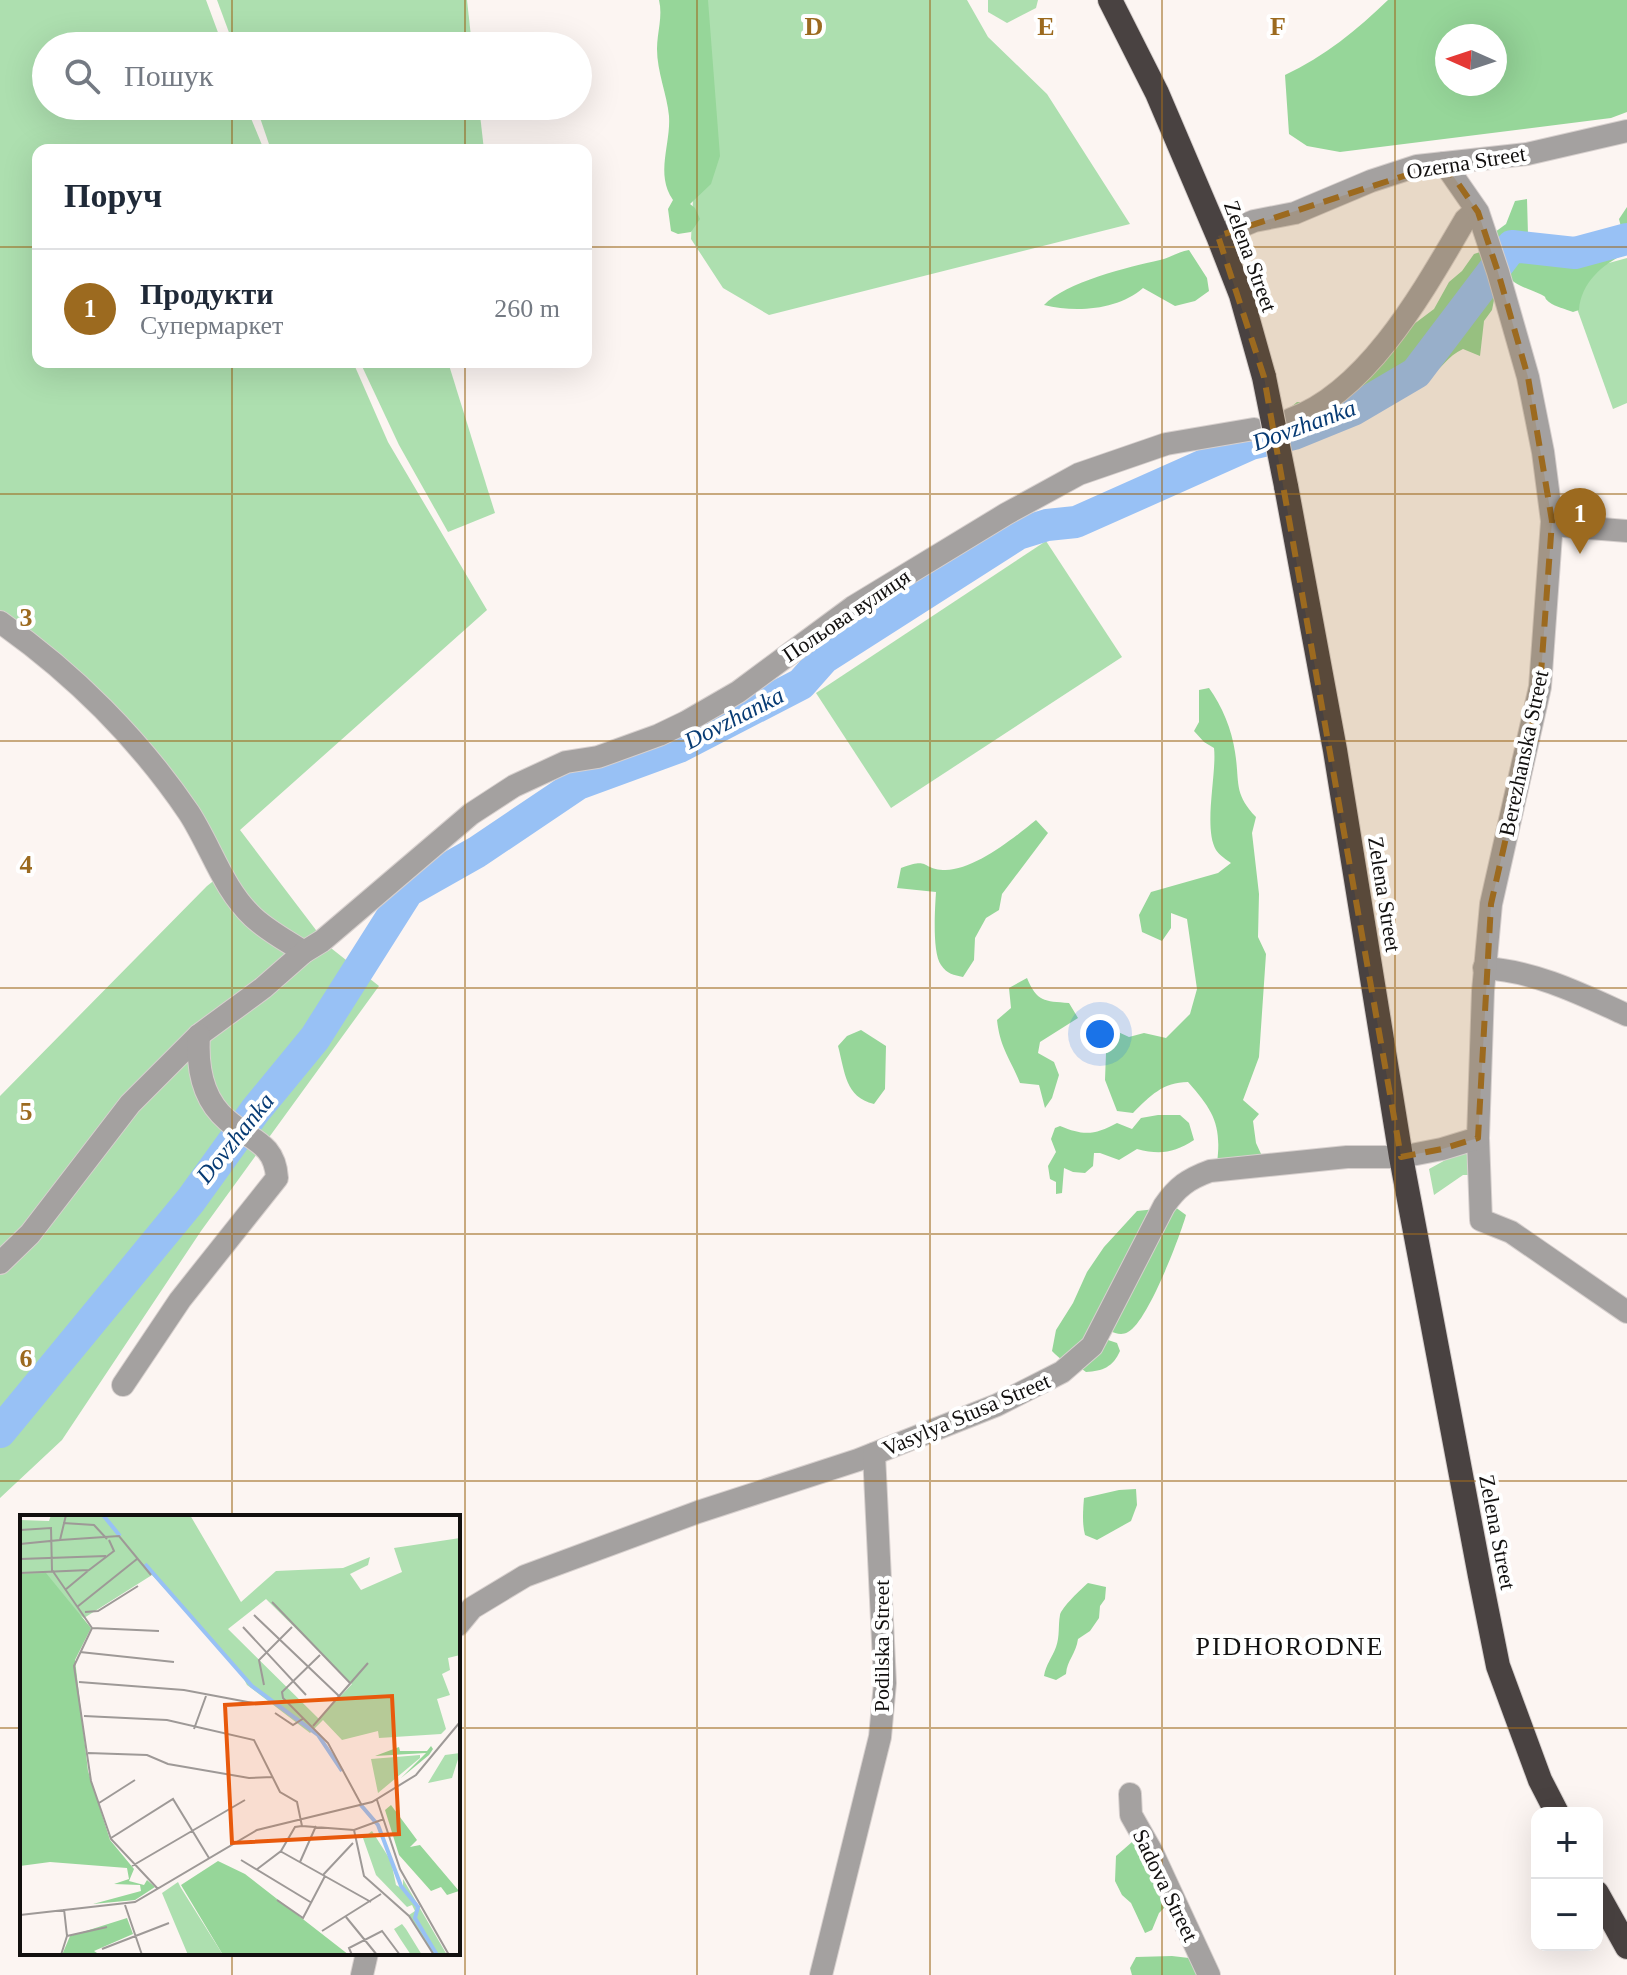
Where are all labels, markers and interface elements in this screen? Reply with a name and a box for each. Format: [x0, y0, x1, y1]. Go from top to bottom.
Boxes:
text: D [805, 12, 823, 41]
text: E [1037, 12, 1055, 41]
text: F [1270, 12, 1286, 41]
north arrow [1435, 24, 1507, 96]
search box [32, 32, 592, 120]
icon: search [60, 54, 104, 98]
text: Пошук [124, 59, 213, 92]
street label: Ozerna Street [1405, 141, 1527, 184]
text: Поруч [64, 177, 162, 214]
street label: Zelena Street [1219, 197, 1282, 315]
text: Продукти [140, 277, 274, 310]
text: 1 [84, 294, 97, 323]
text: 260 m [494, 294, 560, 323]
text: Супермаркет [140, 311, 283, 340]
water label: Dovzhanka [1248, 394, 1359, 456]
pin: 1 [1554, 488, 1606, 554]
street label: Польова вулиця [778, 564, 915, 667]
text: 3 [20, 603, 33, 632]
street label: Berezhanska Street [1494, 668, 1553, 838]
water label: Dovzhanka [679, 682, 788, 755]
street label: Zelena Street [1363, 835, 1406, 954]
text: 4 [20, 850, 33, 879]
your location [1080, 1014, 1120, 1054]
water label: Dovzhanka [190, 1088, 279, 1189]
text: 5 [20, 1097, 33, 1126]
text: 6 [20, 1344, 33, 1373]
street label: Vasylya Stusa Street [879, 1368, 1054, 1461]
street label: Zelena Street [1474, 1472, 1521, 1592]
inset map [20, 1515, 460, 1955]
street label: Podilska Street [869, 1580, 894, 1712]
district label: PIDHORODNE [1196, 1632, 1385, 1661]
map controls [1531, 1807, 1603, 1951]
button: + [1531, 1807, 1603, 1879]
street label: Sadova Street [1128, 1825, 1203, 1945]
button: − [1531, 1879, 1603, 1951]

